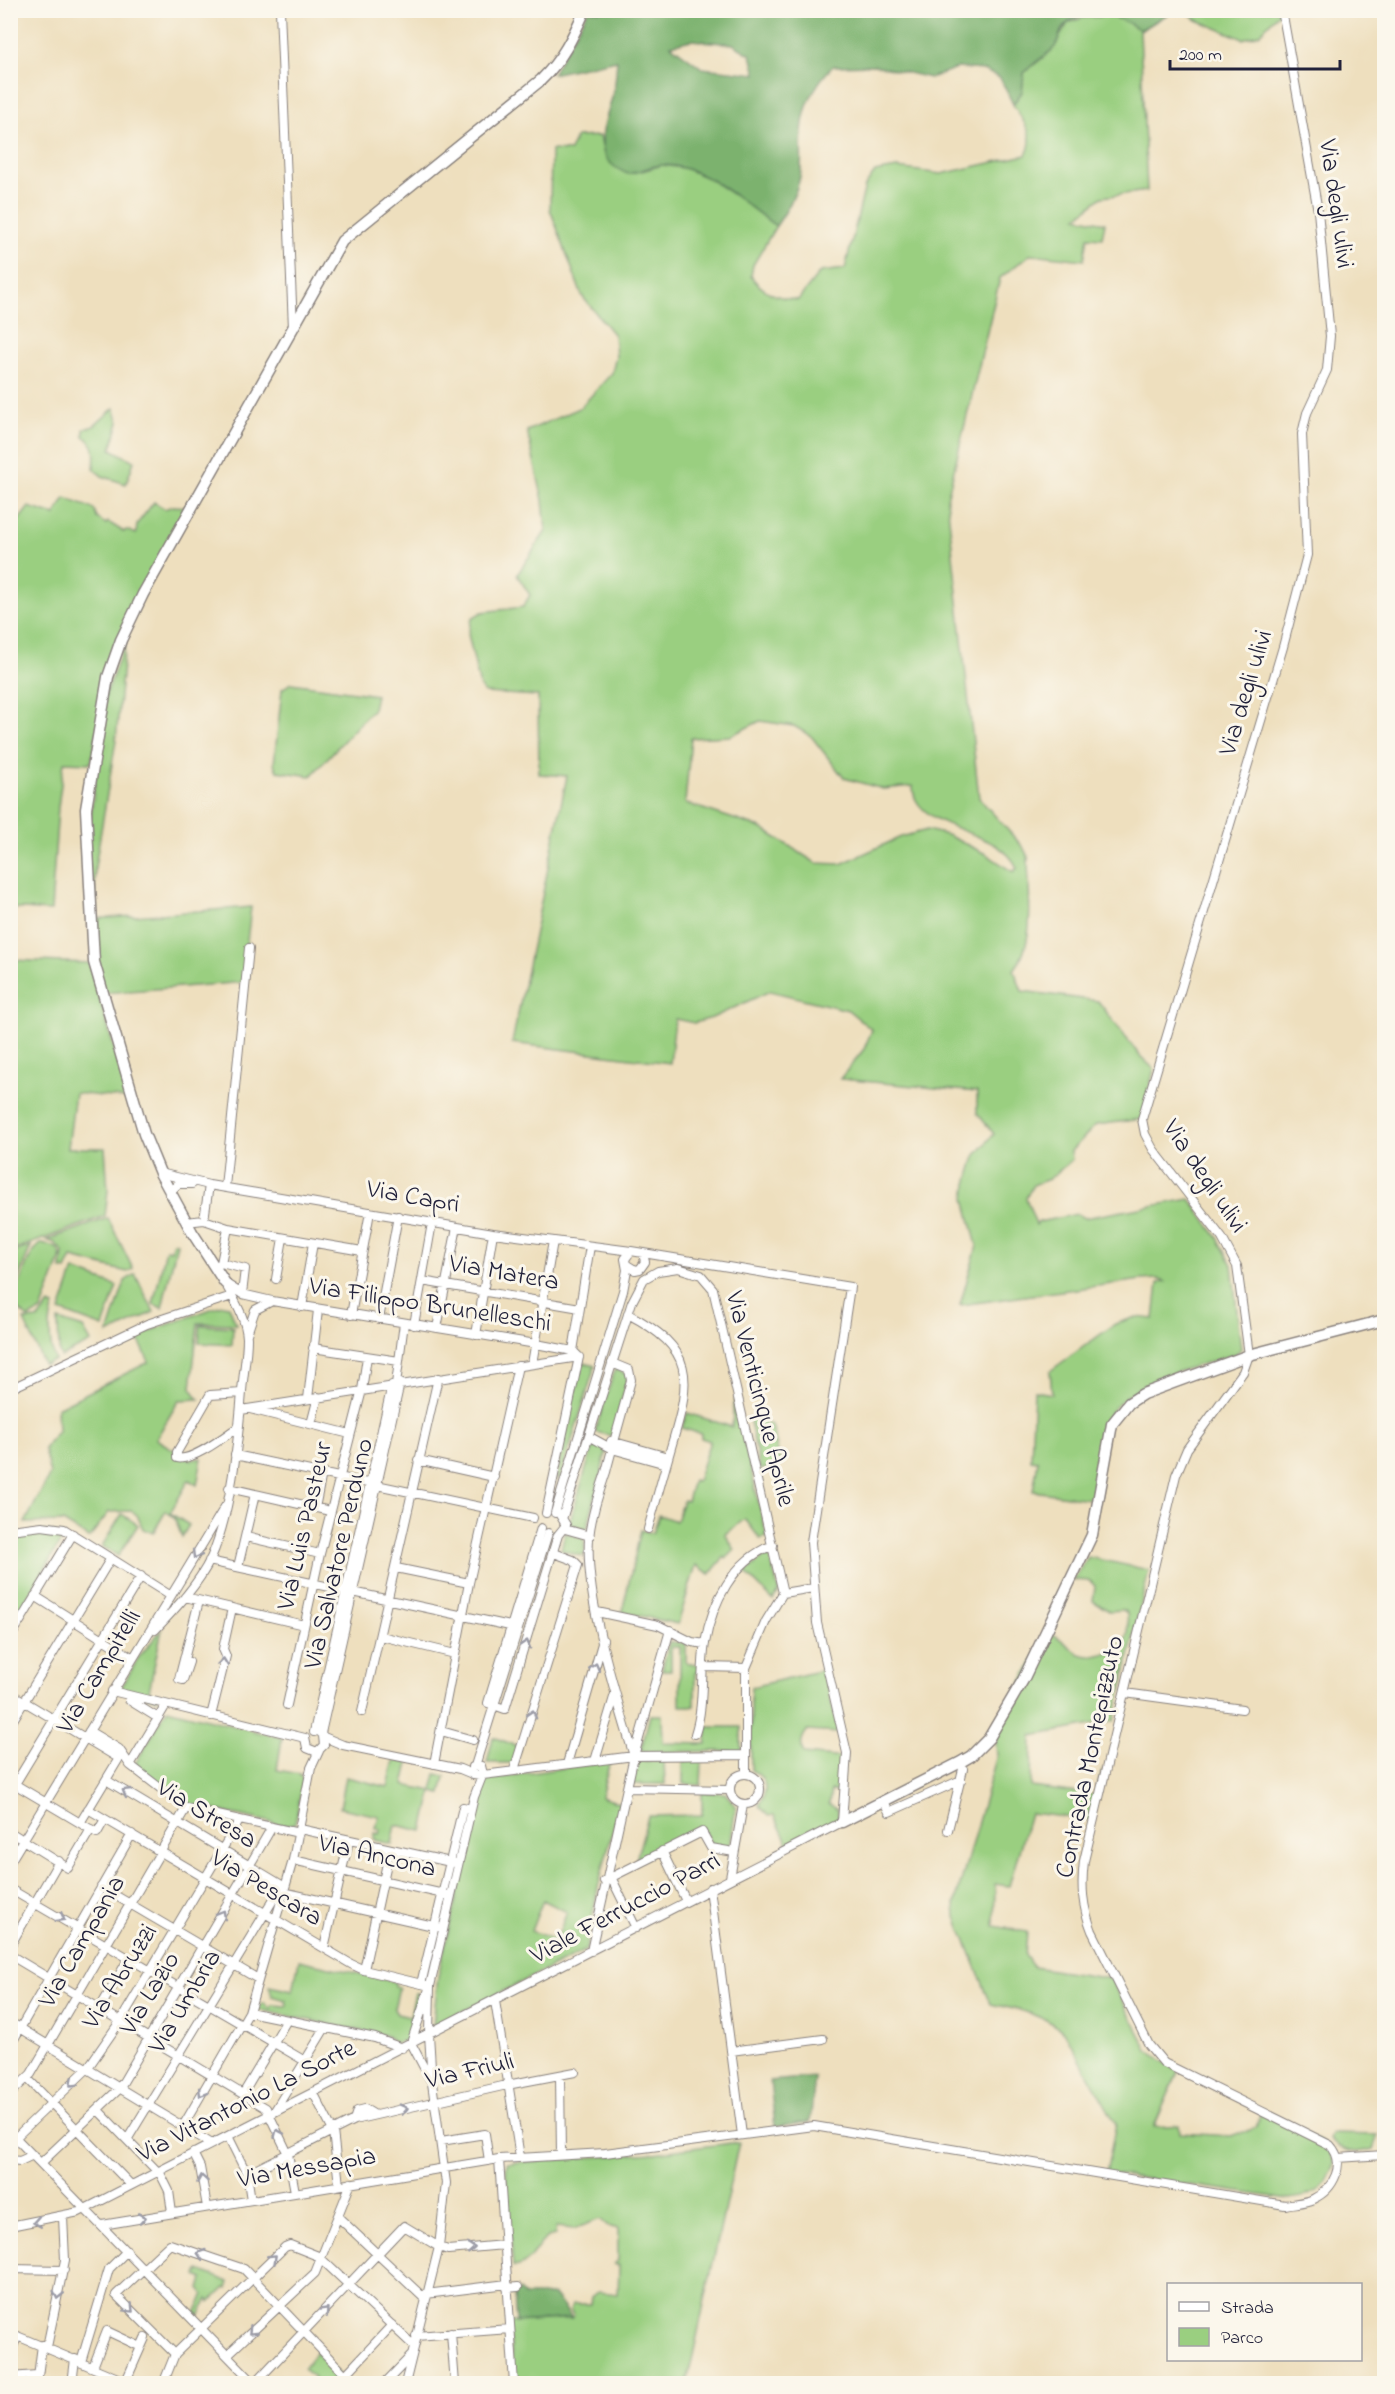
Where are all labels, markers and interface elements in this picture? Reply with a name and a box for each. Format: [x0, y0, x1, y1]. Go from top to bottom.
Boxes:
scale bar [1170, 33, 1340, 71]
text: 200 m [1179, 43, 1222, 69]
street label: Via degli ulivi [1307, 136, 1363, 271]
street label: Via degli ulivi [1210, 625, 1284, 762]
street label: Via degli ulivi [1151, 1112, 1256, 1241]
street label: Via Capri [362, 1171, 463, 1225]
street label: Via Matera [445, 1245, 562, 1302]
street label: Via Filippo Brunelleschi [305, 1268, 554, 1344]
street label: Via Venticinque Aprile [714, 1286, 804, 1511]
street label: Via Salvatore Perduno [295, 1435, 385, 1674]
street label: Via Luis Pasteur [268, 1437, 344, 1615]
one-way arrow [191, 1549, 203, 1559]
street label: Via Campitelli [47, 1602, 152, 1743]
street label: Contrada Montepizzuto [1047, 1632, 1135, 1882]
one-way arrow [518, 1639, 531, 1650]
one-way arrow [216, 1657, 228, 1667]
one-way arrow [588, 1662, 600, 1673]
one-way arrow [525, 1709, 537, 1720]
street label: Via Stresa [148, 1770, 263, 1860]
one-way arrow [122, 1787, 133, 1799]
street label: Via Ancona [314, 1825, 439, 1889]
street label: Via Pescara [202, 1840, 329, 1937]
street label: Viale Ferruccio Parri [523, 1843, 728, 1976]
street label: Via Campania [29, 1869, 136, 2016]
one-way arrow [215, 1910, 227, 1920]
one-way arrow [55, 1911, 65, 1923]
street label: Via Abruzzi [73, 1917, 168, 2038]
street label: Via Umbria [139, 1943, 232, 2062]
street label: Via Lazio [111, 1945, 191, 2044]
street label: Via Vitantonio La Sorte [130, 2030, 363, 2174]
street label: Via Friuli [421, 2043, 518, 2101]
one-way arrow [70, 2075, 81, 2086]
one-way arrow [198, 2087, 209, 2097]
one-way arrow [398, 2103, 408, 2116]
one-way arrow [274, 2128, 286, 2139]
street label: Via Messapia [234, 2138, 379, 2200]
one-way arrow [197, 2175, 209, 2184]
one-way arrow [136, 2212, 146, 2225]
one-way arrow [32, 2215, 41, 2227]
one-way arrow [467, 2241, 476, 2254]
one-way arrow [196, 2248, 207, 2261]
one-way arrow [266, 2254, 277, 2265]
legend [1167, 2283, 1362, 2361]
one-way arrow [53, 2290, 66, 2300]
text: Strada [1221, 2296, 1274, 2322]
one-way arrow [123, 2302, 134, 2313]
one-way arrow [317, 2307, 328, 2318]
one-way arrow [249, 2324, 259, 2335]
text: Parco [1221, 2326, 1263, 2352]

